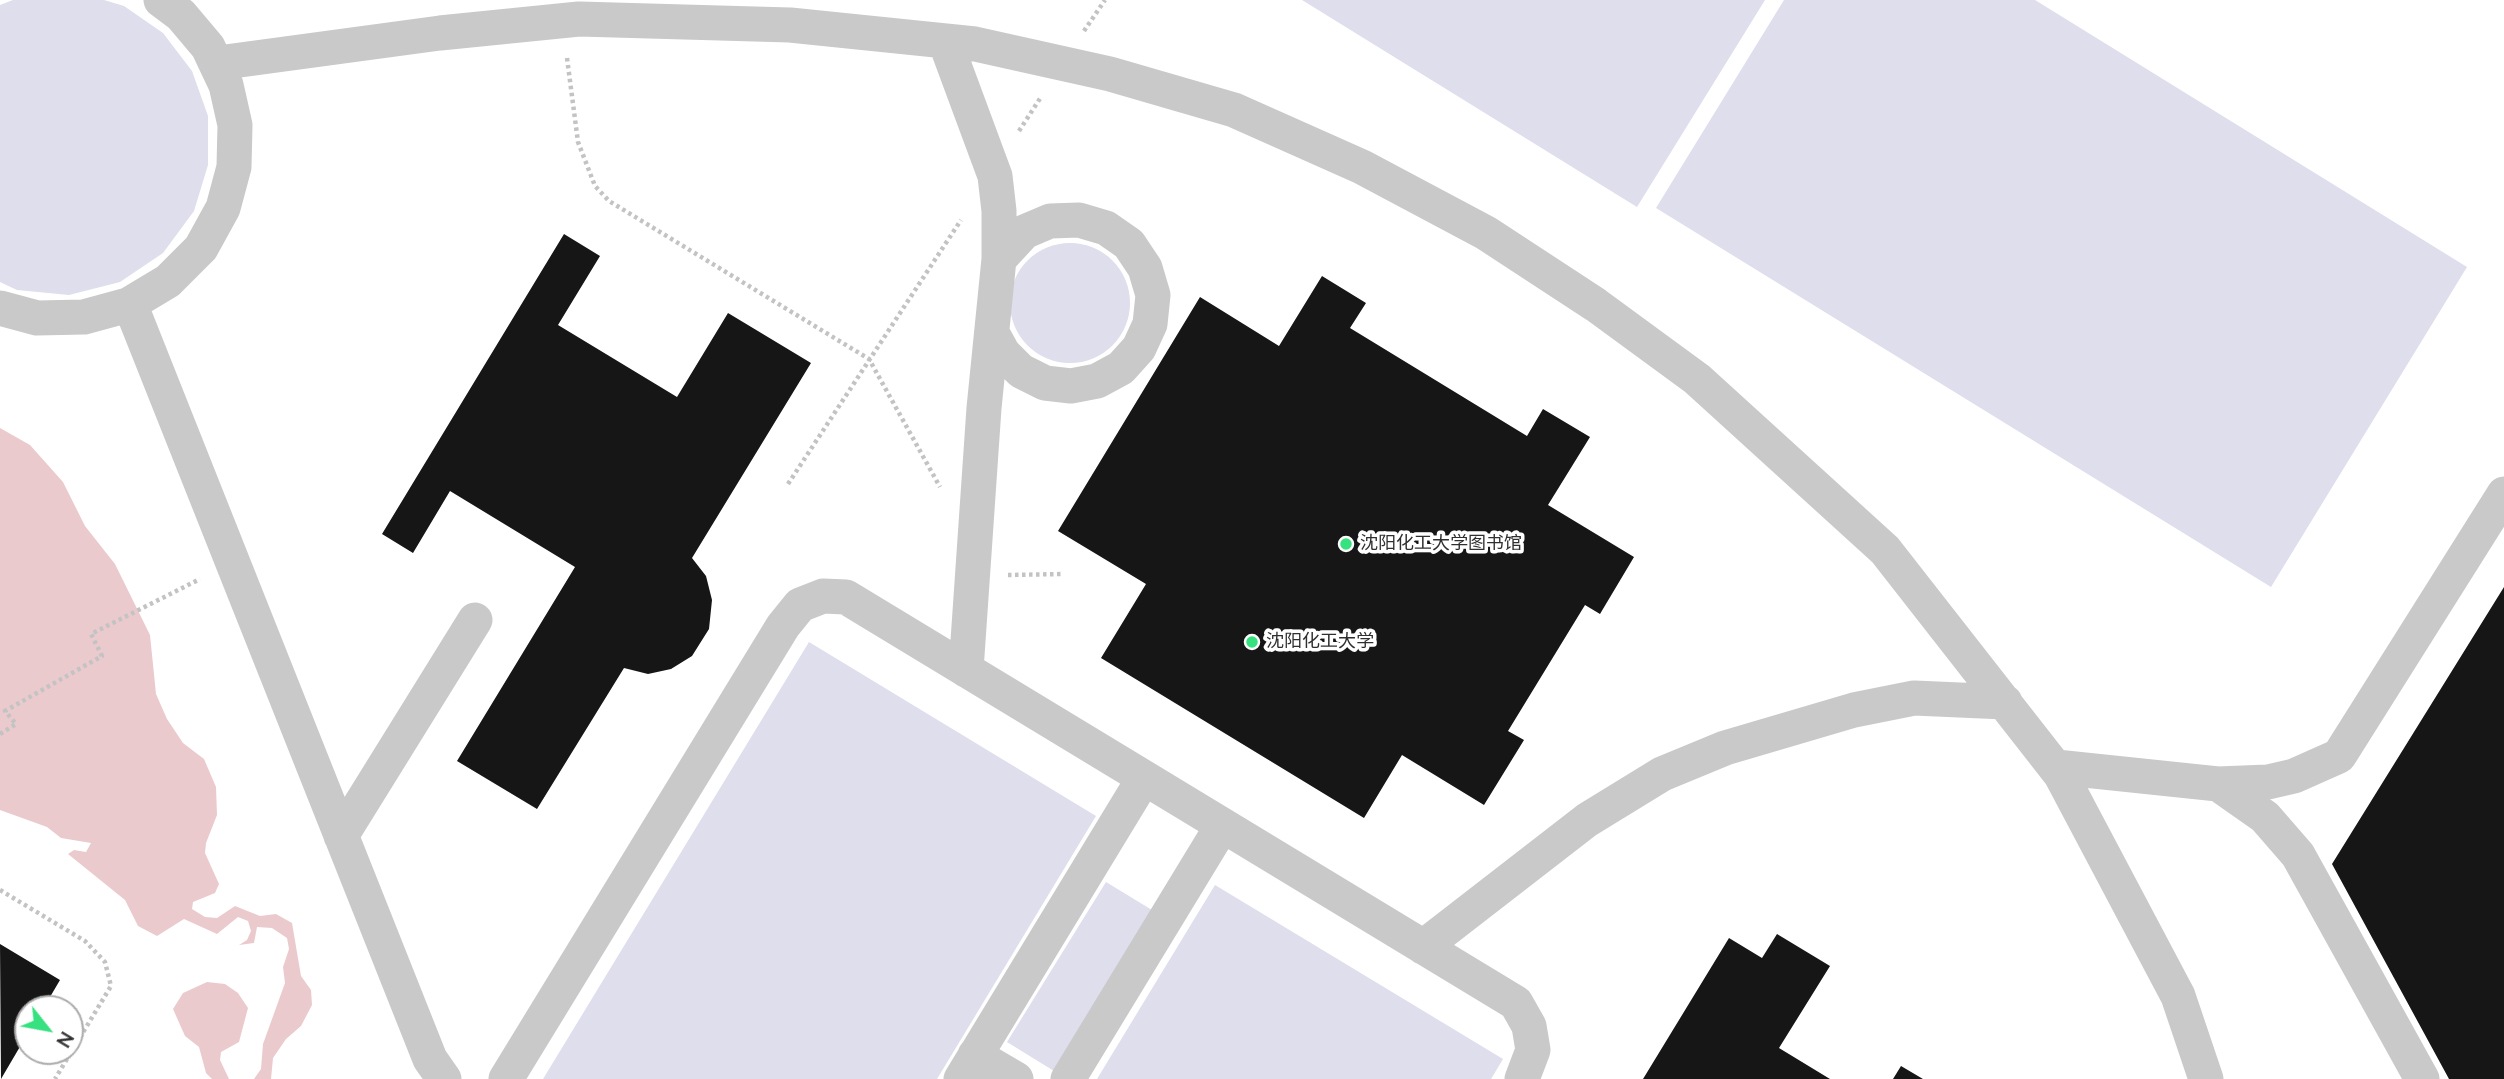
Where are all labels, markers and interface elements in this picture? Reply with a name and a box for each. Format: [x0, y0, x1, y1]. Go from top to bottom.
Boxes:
place label: 沈阳化工大学图书馆 [1360, 533, 1522, 555]
marker: 沈阳化工大学图书馆 [1338, 536, 1354, 552]
place label: 沈阳化工大学 [1266, 631, 1374, 653]
marker: 沈阳化工大学 [1244, 634, 1260, 650]
north arrow [14, 995, 84, 1065]
text: N [51, 1027, 79, 1052]

